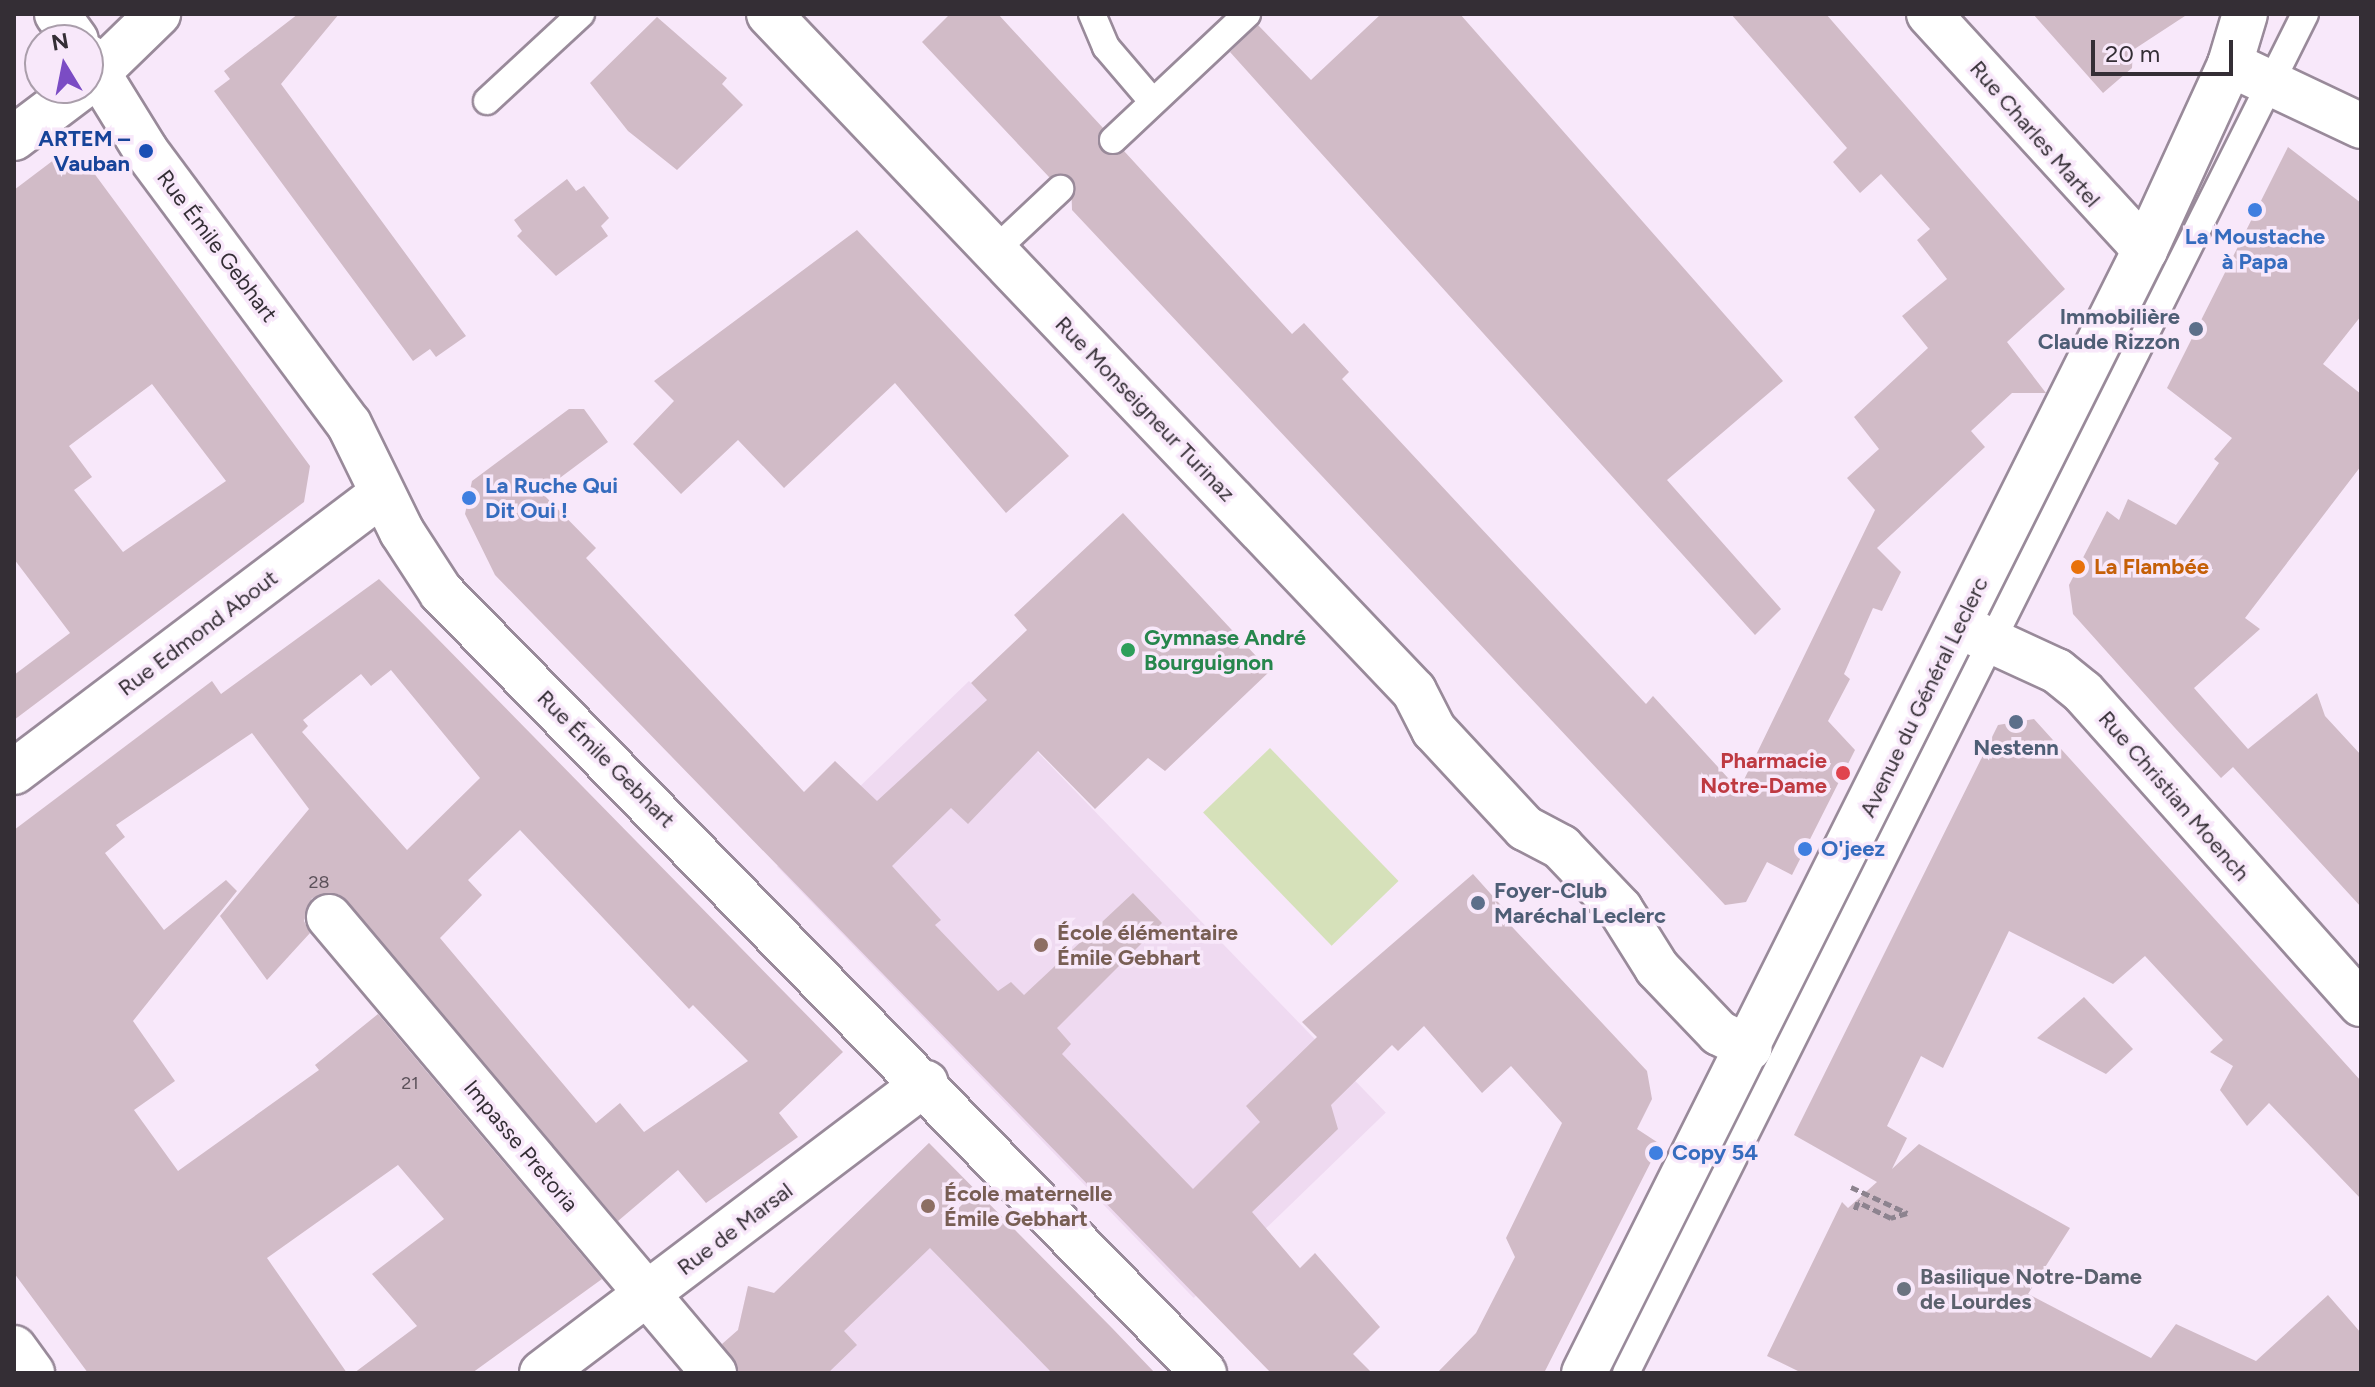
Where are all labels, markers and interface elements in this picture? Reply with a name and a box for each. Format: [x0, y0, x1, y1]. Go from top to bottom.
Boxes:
north arrow [24, 24, 104, 104]
scale bar [2095, 24, 2237, 74]
text: N [49, 27, 71, 57]
text: 20 m [2105, 39, 2160, 68]
street label: Rue Charles Martel [1964, 55, 2106, 213]
place label: ARTEM – Vauban [38, 125, 130, 176]
marker: ARTEM – Vauban [137, 142, 155, 160]
street label: Rue Émile Gebhart [151, 165, 283, 327]
marker: La Moustache à Papa [2246, 201, 2264, 219]
place label: La Moustache à Papa [2185, 223, 2325, 274]
place label: Immobilière Claude Rizzon [2038, 303, 2180, 354]
street label: Rue Monseigneur Turinaz [1050, 311, 1240, 507]
marker: Immobilière Claude Rizzon [2187, 320, 2205, 338]
place label: La Ruche Qui Dit Oui ! [485, 472, 618, 524]
marker: La Ruche Qui Dit Oui ! [460, 489, 478, 507]
place label: La Flambée [2094, 554, 2209, 580]
marker: La Flambée [2069, 558, 2087, 576]
street label: Rue Edmond About [113, 564, 283, 702]
street label: Avenue du Général Leclerc [1854, 573, 1994, 821]
place label: Gymnase André Bourguignon [1144, 624, 1306, 676]
marker: Gymnase André Bourguignon [1119, 641, 1137, 659]
street label: Rue Émile Gebhart [532, 685, 680, 833]
street label: Rue Christian Moench [2093, 706, 2255, 886]
marker: Nestenn [2007, 713, 2025, 731]
place label: Nestenn [1973, 735, 2059, 761]
place label: Pharmacie Notre-Dame [1700, 747, 1827, 798]
marker: Pharmacie Notre-Dame [1834, 764, 1852, 782]
place label: O'jeez [1821, 836, 1885, 862]
marker: O'jeez [1796, 840, 1814, 858]
house number: 28 [308, 871, 330, 893]
place label: Foyer-Club Maréchal Leclerc [1494, 877, 1666, 928]
marker: Foyer-Club Maréchal Leclerc [1469, 894, 1487, 912]
place label: École élémentaire Émile Gebhart [1057, 919, 1238, 970]
marker: École élémentaire Émile Gebhart [1032, 936, 1050, 954]
house number: 21 [401, 1072, 419, 1094]
street label: Impasse Pretoria [458, 1075, 584, 1217]
place label: Copy 54 [1672, 1140, 1758, 1166]
marker: Copy 54 [1647, 1144, 1665, 1162]
street label: Rue de Marsal [672, 1177, 798, 1281]
place label: École maternelle Émile Gebhart [944, 1180, 1112, 1232]
marker: École maternelle Émile Gebhart [919, 1197, 937, 1215]
place label: Basilique Notre-Dame de Lourdes [1920, 1263, 2142, 1314]
marker: Basilique Notre-Dame de Lourdes [1895, 1280, 1913, 1298]

